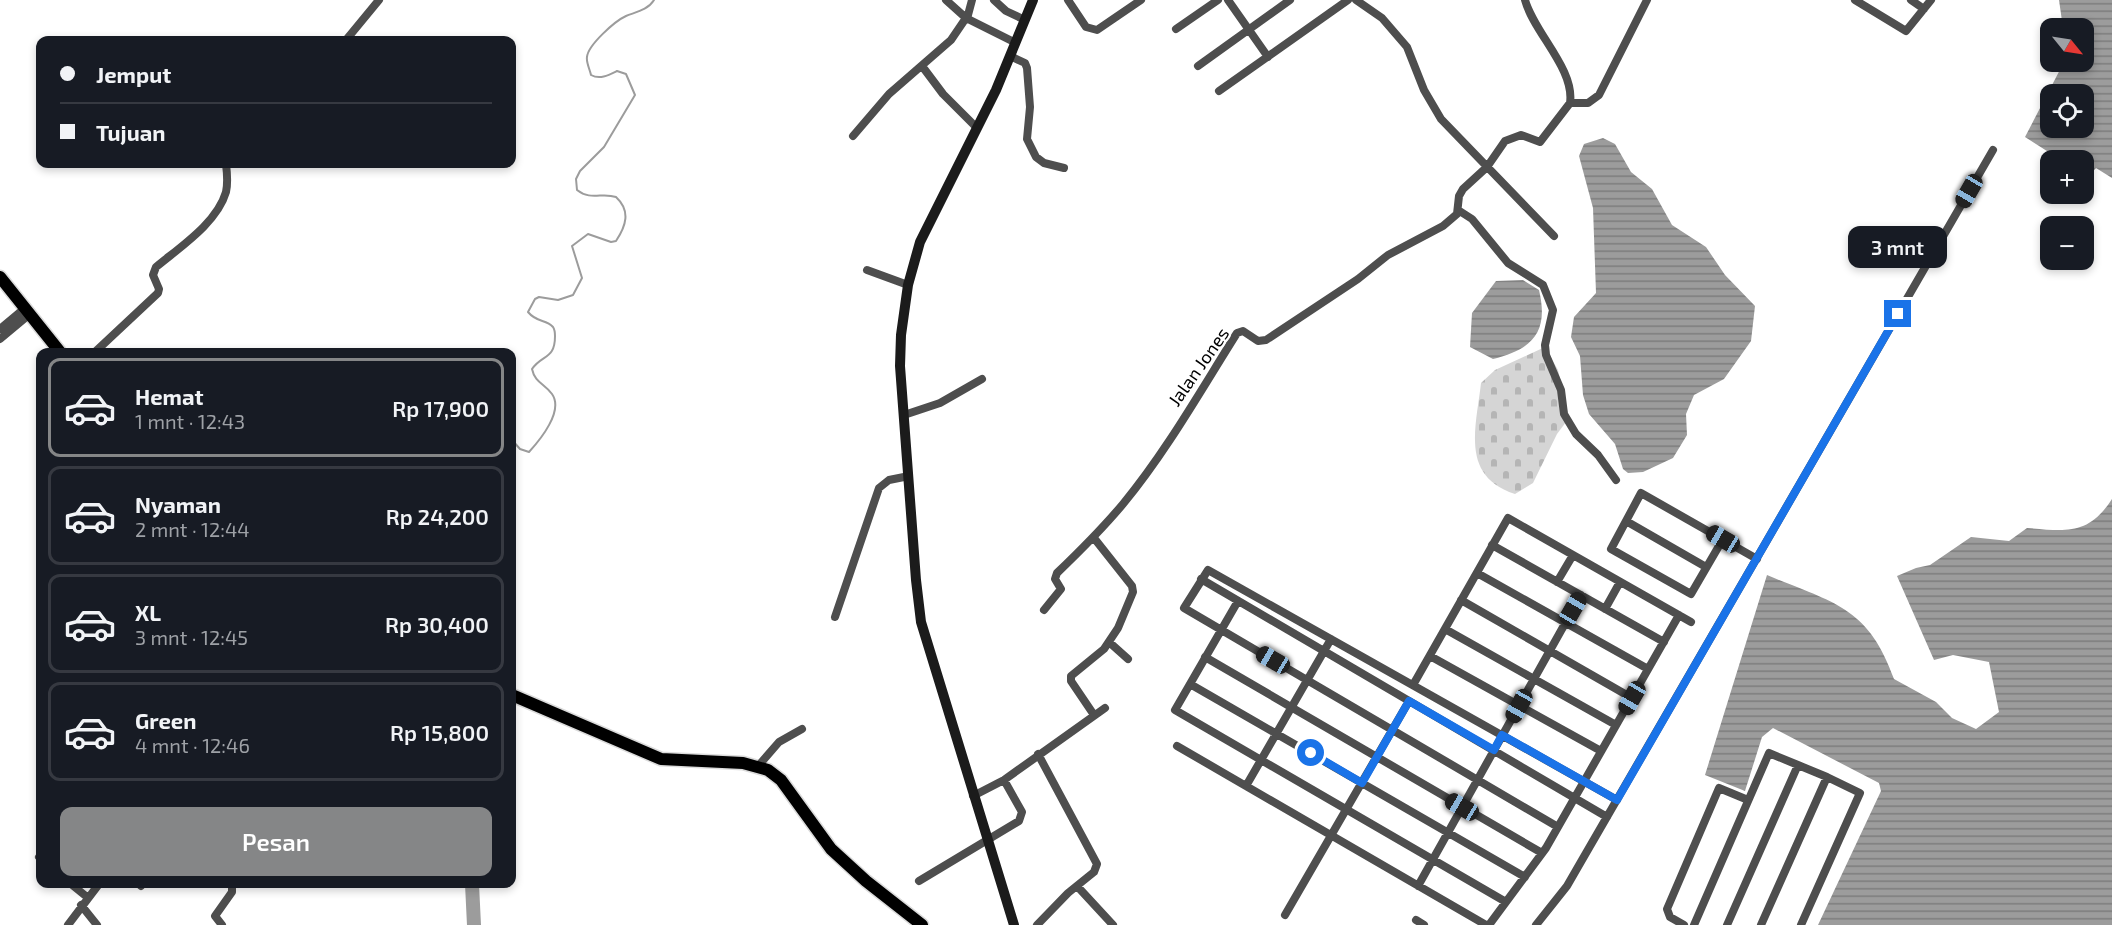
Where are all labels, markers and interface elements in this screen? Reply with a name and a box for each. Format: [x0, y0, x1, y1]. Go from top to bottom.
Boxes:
north arrow [2040, 18, 2094, 72]
map controls [2040, 18, 2094, 270]
text: Jemput [96, 61, 171, 87]
button: locate [2040, 84, 2094, 138]
text: Tujuan [96, 119, 165, 145]
button: + [2040, 150, 2094, 204]
car [1952, 171, 1986, 211]
button: − [2040, 216, 2094, 270]
callout: 3 mnt [1848, 227, 1948, 269]
text: 3 mnt [1871, 235, 1924, 259]
route end [1884, 300, 1911, 327]
street label: Jalan Jones [1163, 323, 1233, 410]
icon: car [63, 381, 117, 435]
text: Hemat [135, 383, 204, 409]
text: Rp 17,900 [392, 395, 489, 421]
text: 1 mnt · 12:43 [135, 409, 245, 433]
icon: car [63, 489, 117, 543]
text: Nyaman [135, 491, 221, 517]
text: Rp 24,200 [386, 503, 489, 529]
text: 2 mnt · 12:44 [135, 517, 250, 541]
car [1703, 522, 1743, 556]
car [1556, 589, 1590, 629]
icon: car [63, 597, 117, 651]
text: XL [135, 599, 161, 625]
text: Rp 30,400 [385, 611, 489, 637]
text: 3 mnt · 12:45 [135, 625, 248, 649]
car [1253, 643, 1293, 677]
car [1615, 678, 1649, 718]
car [1502, 686, 1536, 726]
icon: car [63, 705, 117, 759]
text: Green [135, 707, 197, 733]
text: Rp 15,800 [390, 719, 489, 745]
text: 4 mnt · 12:46 [135, 733, 250, 757]
route start [1297, 739, 1324, 766]
car [1442, 790, 1482, 824]
button: Pesan [60, 807, 492, 876]

